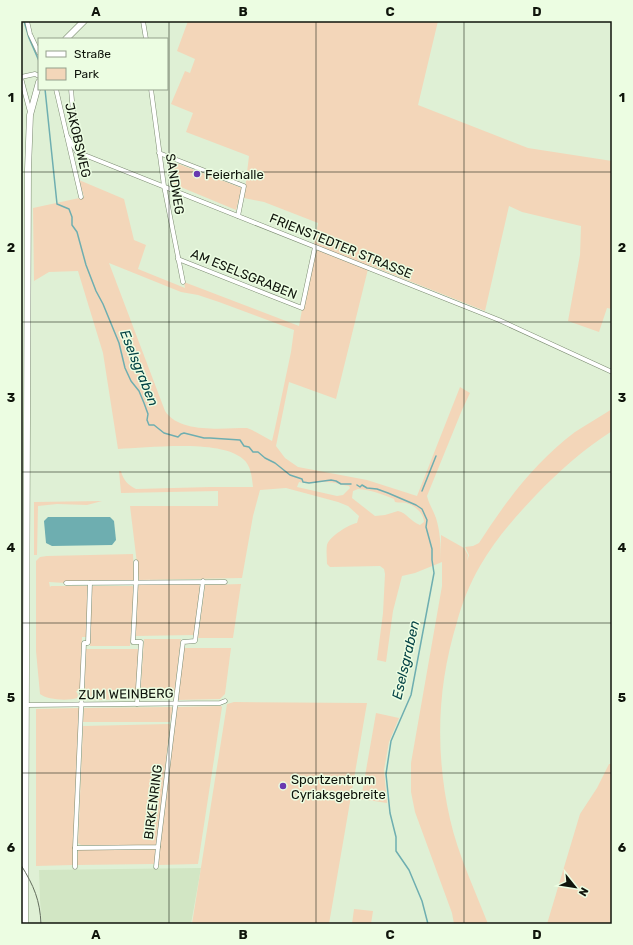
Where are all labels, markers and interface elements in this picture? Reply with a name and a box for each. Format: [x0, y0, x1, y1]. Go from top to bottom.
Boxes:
text: A [91, 4, 101, 19]
text: B [238, 4, 248, 19]
text: C [385, 4, 395, 19]
text: D [532, 4, 542, 19]
legend [38, 38, 168, 90]
text: Straße [74, 47, 111, 61]
text: Park [74, 67, 100, 81]
text: 1 [8, 90, 14, 105]
text: 1 [619, 90, 625, 105]
street label: JAKOBSWEG [62, 101, 94, 179]
street label: SANDWEG [163, 152, 187, 216]
place label: Feierhalle [205, 167, 264, 182]
marker: Feierhalle [192, 169, 202, 179]
street label: FRIENSTEDTER STRASSE [267, 210, 415, 282]
text: 2 [7, 240, 15, 255]
text: 2 [618, 240, 626, 255]
street label: AM ESELSGRABEN [189, 246, 299, 302]
water label: Eselsgraben [116, 327, 162, 409]
text: 3 [7, 390, 16, 405]
text: 3 [618, 390, 627, 405]
text: 4 [7, 540, 16, 555]
text: 4 [618, 540, 627, 555]
water label: Eselsgraben [389, 619, 423, 701]
street label: ZUM WEINBERG [78, 686, 174, 702]
text: 5 [7, 690, 15, 705]
text: 5 [618, 690, 626, 705]
street label: BIRKENRING [141, 764, 165, 840]
place label: Sportzentrum Cyriaksgebreite [291, 772, 386, 803]
marker: Sportzentrum Cyriaksgebreite [278, 781, 288, 791]
text: 6 [7, 840, 16, 855]
text: 6 [618, 840, 627, 855]
north arrow [555, 867, 595, 907]
text: N [576, 885, 591, 898]
text: A [91, 927, 101, 942]
text: B [238, 927, 248, 942]
text: C [385, 927, 395, 942]
text: D [532, 927, 542, 942]

